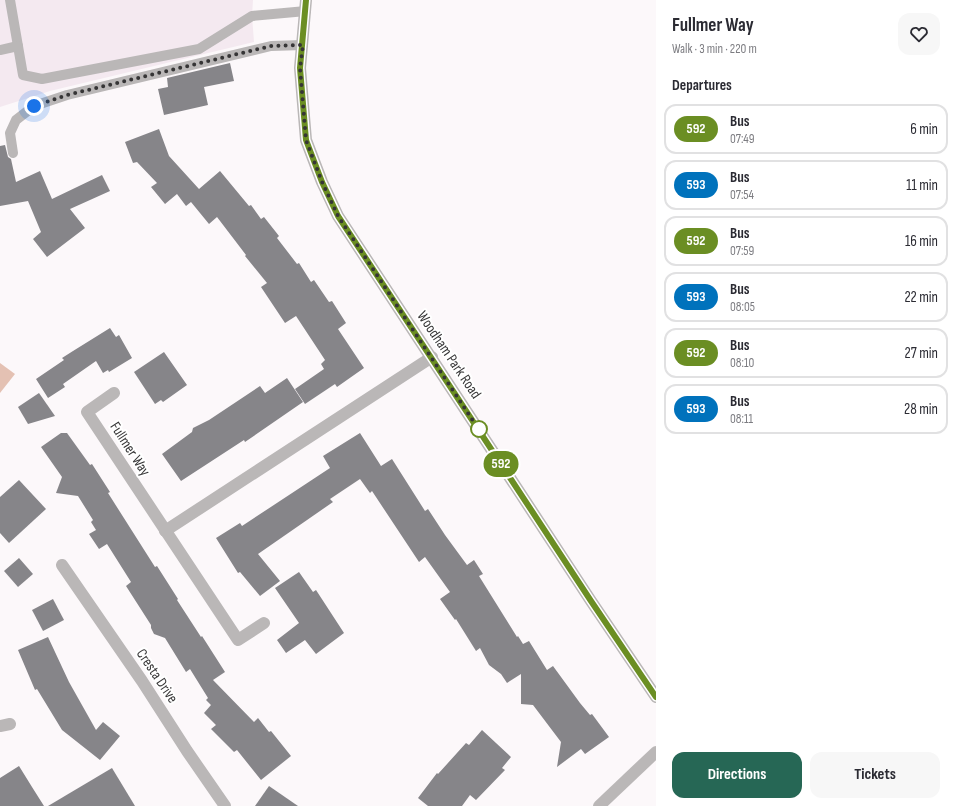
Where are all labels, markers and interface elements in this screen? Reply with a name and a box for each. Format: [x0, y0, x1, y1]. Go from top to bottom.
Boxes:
button: heart [898, 13, 940, 55]
text: Fullmer Way [672, 14, 754, 37]
text: Walk · 3 min · 220 m [672, 41, 757, 57]
text: Departures [672, 76, 732, 95]
your location [24, 96, 44, 116]
text: Bus [730, 112, 749, 131]
text: 592 [687, 120, 705, 137]
text: 6 min [910, 120, 938, 139]
text: 07:49 [730, 131, 755, 147]
text: Bus [730, 168, 749, 187]
text: 593 [686, 176, 706, 193]
text: 11 min [906, 176, 938, 195]
text: 07:54 [730, 187, 754, 203]
text: Bus [730, 224, 749, 243]
text: 592 [687, 232, 705, 249]
text: 16 min [905, 232, 938, 251]
text: 07:59 [730, 243, 754, 259]
text: Bus [730, 280, 749, 299]
text: 593 [686, 288, 706, 305]
text: 22 min [904, 288, 938, 307]
text: 08:05 [730, 299, 755, 315]
street label: Woodham Park Road [413, 308, 485, 402]
text: Bus [730, 336, 749, 355]
text: 592 [687, 344, 705, 361]
text: 27 min [905, 344, 938, 363]
text: 08:10 [730, 355, 754, 371]
text: Bus [730, 392, 749, 411]
text: 593 [686, 400, 706, 417]
text: 28 min [904, 400, 938, 419]
text: 08:11 [730, 411, 753, 427]
street label: Fullmer Way [106, 418, 155, 480]
unlabelled marker [470, 420, 488, 438]
line badge: 592 [478, 451, 524, 477]
text: 592 [492, 455, 510, 472]
street label: Cresta Drive [132, 645, 182, 707]
button: Directions [672, 752, 802, 798]
button: Tickets [810, 752, 940, 798]

